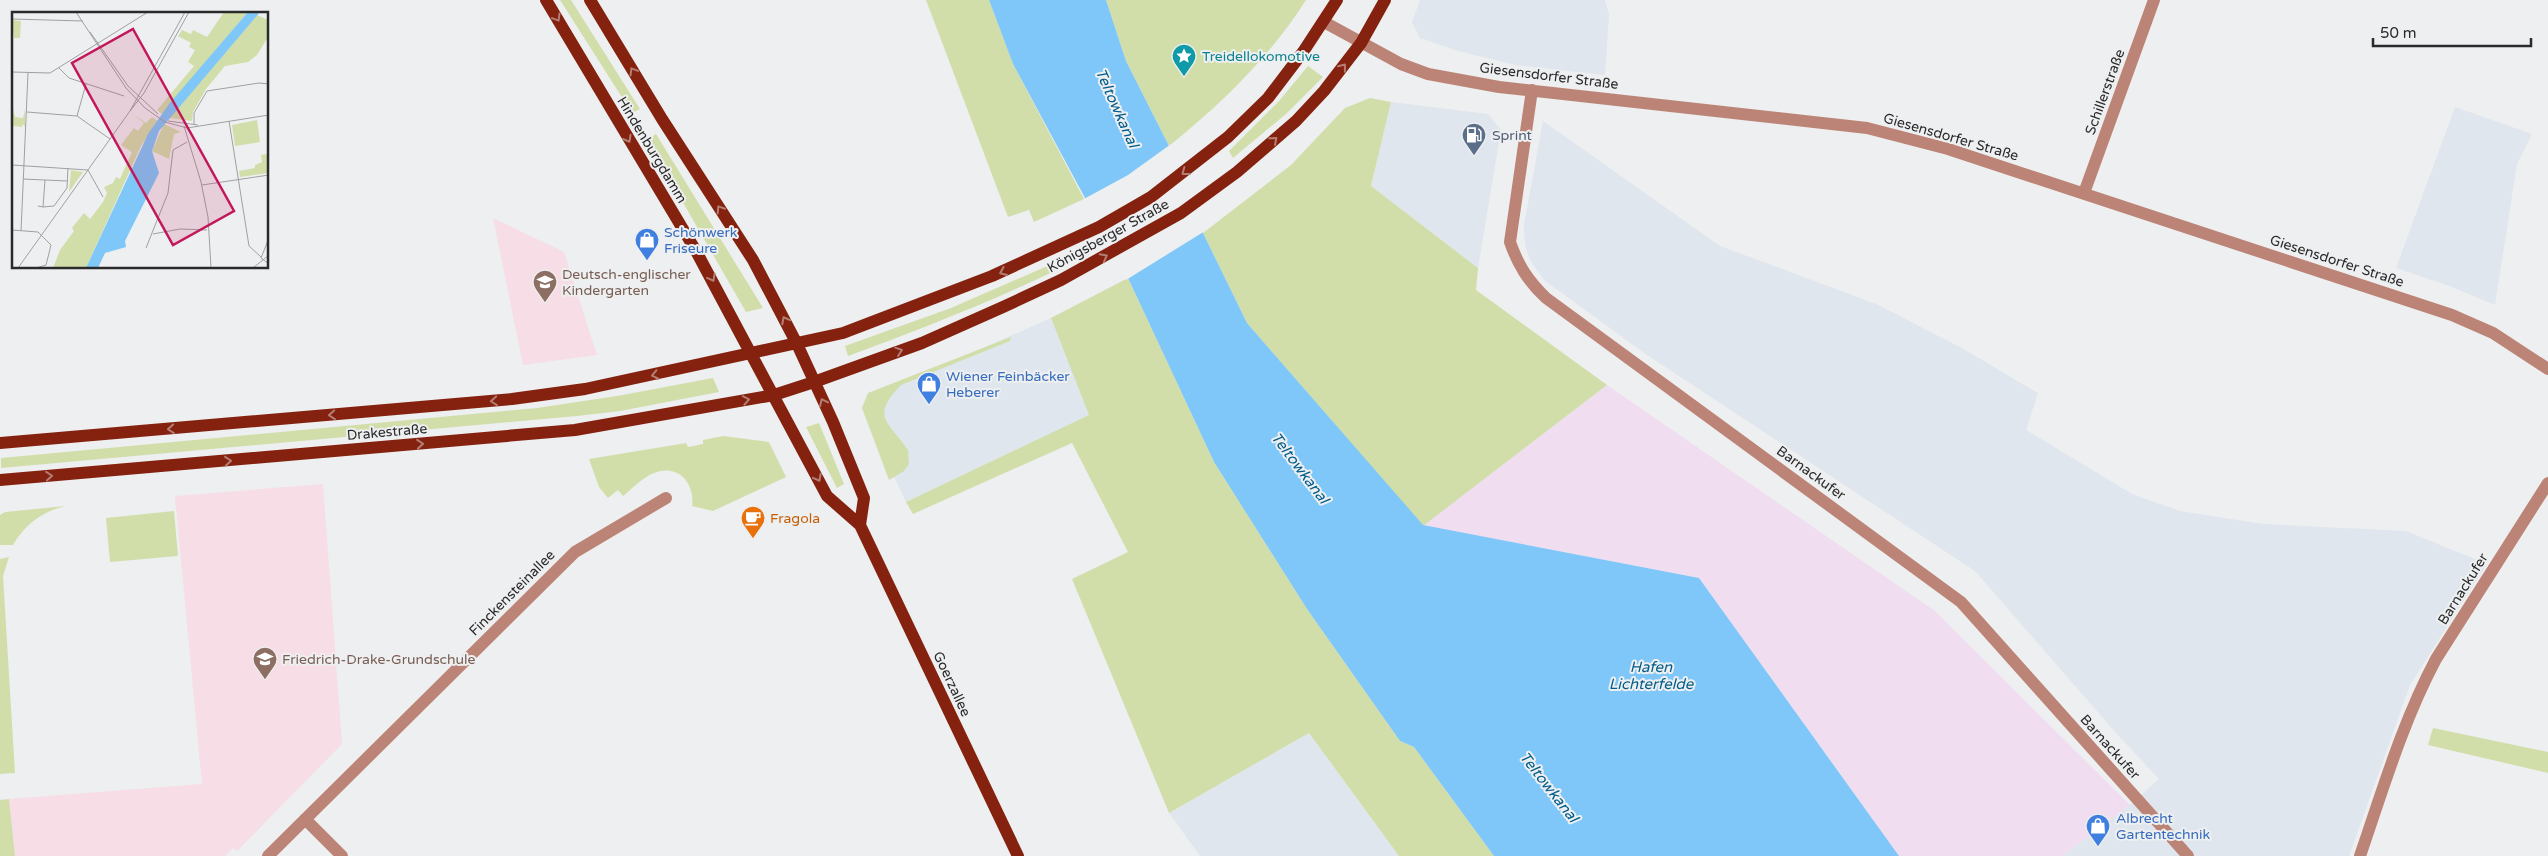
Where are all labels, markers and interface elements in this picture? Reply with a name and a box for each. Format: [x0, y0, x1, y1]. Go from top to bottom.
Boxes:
inset map [12, 12, 269, 269]
one-way arrow [550, 13, 560, 22]
scale bar [2373, 15, 2530, 47]
text: 50 m [2380, 24, 2417, 42]
place icon: Treidellokomotive [1171, 43, 1197, 77]
street label: Schillerstraße [2082, 47, 2128, 137]
place label: Treidellokomotive [1202, 48, 1320, 65]
street label: Giesensdorfer Straße [1479, 59, 1619, 93]
one-way arrow [1337, 64, 1345, 73]
water label: Teltowkanal [1092, 66, 1143, 152]
one-way arrow [630, 68, 640, 77]
street label: Hindenburgdamm [613, 94, 691, 206]
street label: Giesensdorfer Straße [1881, 110, 2021, 164]
fuel station icon: Sprint [1461, 122, 1487, 156]
place label: Sprint [1492, 127, 1533, 144]
one-way arrow [621, 134, 631, 143]
one-way arrow [1268, 136, 1277, 145]
one-way arrow [1182, 167, 1191, 175]
street label: Königsberger Straße [1044, 195, 1172, 277]
one-way arrow [717, 205, 726, 214]
place label: Schönwerk Friseure [664, 224, 738, 257]
shop icon: Schönwerk Friseure [634, 227, 660, 261]
street label: Giesensdorfer Straße [2268, 231, 2406, 291]
one-way arrow [1099, 253, 1108, 263]
one-way arrow [999, 265, 1008, 276]
place label: Deutsch-englischer Kindergarten [562, 266, 691, 299]
school or university icon: Deutsch-englischer Kindergarten [532, 269, 558, 303]
one-way arrow [705, 273, 715, 282]
one-way arrow [781, 316, 791, 325]
one-way arrow [894, 347, 903, 357]
place label: Wiener Feinbäcker Heberer [946, 368, 1070, 401]
one-way arrow [650, 369, 659, 380]
shop icon: Wiener Feinbäcker Heberer [916, 371, 942, 405]
one-way arrow [490, 395, 498, 406]
one-way arrow [742, 396, 751, 406]
one-way arrow [819, 398, 830, 407]
one-way arrow [328, 409, 336, 420]
street label: Drakestraße [346, 420, 428, 444]
one-way arrow [166, 423, 174, 434]
water label: Teltowkanal [1267, 429, 1334, 509]
one-way arrow [417, 438, 425, 449]
street label: Barnackufer [1773, 442, 1849, 504]
one-way arrow [224, 455, 232, 466]
one-way arrow [45, 471, 53, 482]
one-way arrow [812, 473, 822, 482]
cafe icon: Fragola [740, 505, 766, 539]
place label: Fragola [770, 510, 820, 527]
street label: Finckensteinallee [466, 547, 558, 639]
street label: Barnackufer [2434, 550, 2492, 628]
school or university icon: Friedrich-Drake-Grundschule [252, 646, 278, 680]
street label: Goerzallee [929, 649, 975, 719]
place label: Friedrich-Drake-Grundschule [282, 651, 476, 668]
water label: Hafen Lichterfelde [1609, 658, 1695, 693]
street label: Barnackufer [2077, 711, 2144, 783]
water label: Teltowkanal [1516, 748, 1584, 828]
place label: Albrecht Gartentechnik [2116, 810, 2211, 843]
shop icon: Albrecht Gartentechnik [2085, 813, 2111, 847]

